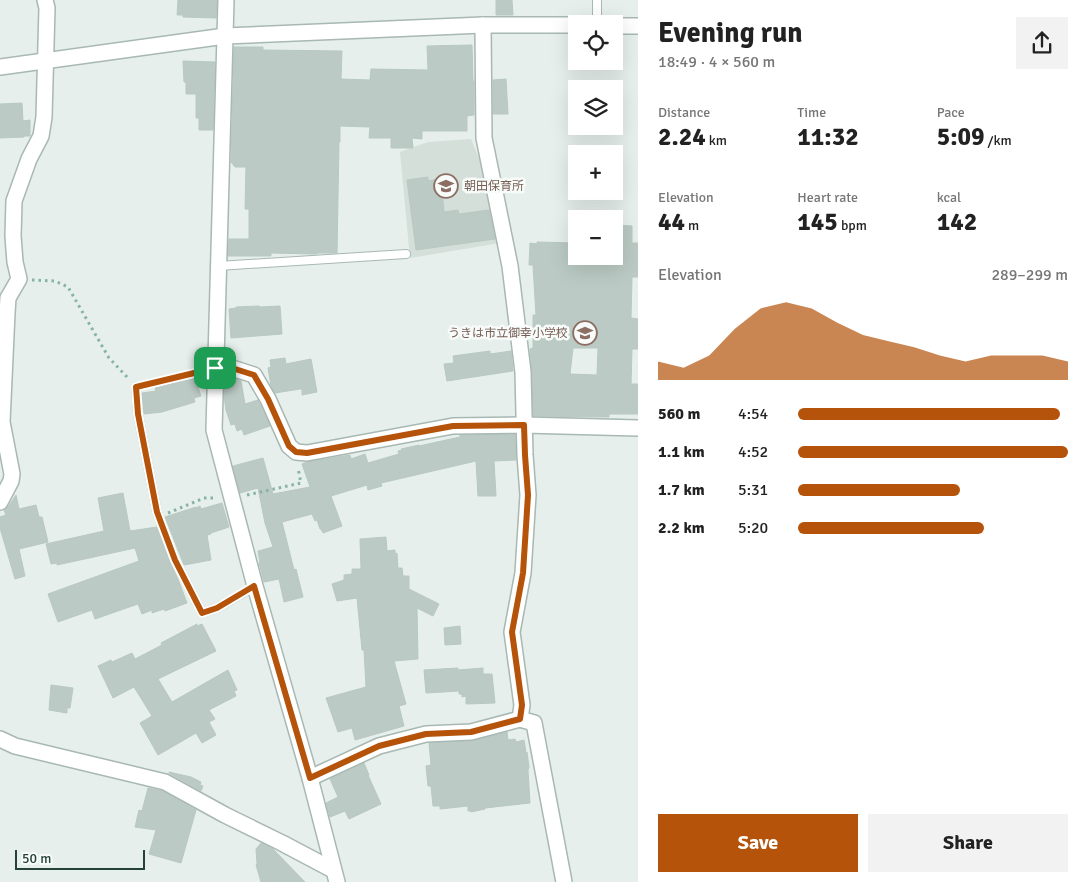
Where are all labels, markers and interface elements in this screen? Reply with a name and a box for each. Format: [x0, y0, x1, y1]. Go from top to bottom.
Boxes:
map controls [568, 15, 623, 265]
button: locate [568, 15, 623, 70]
text: Evening run [658, 16, 803, 50]
button: share [1016, 17, 1068, 69]
text: 18:49 · 4 × 560 m [658, 52, 775, 72]
button: layers [568, 80, 623, 135]
text: Distance [658, 104, 710, 121]
text: Time [797, 104, 826, 121]
text: Pace [937, 104, 965, 121]
text: 2.24 [658, 121, 706, 152]
text: 11:32 [797, 121, 859, 152]
text: 5:09 [937, 121, 985, 152]
text: km [706, 132, 727, 149]
text: /km [985, 132, 1012, 149]
button: + [568, 145, 623, 200]
school or university icon: 朝田保育所 [433, 173, 459, 199]
place label: 朝田保育所 [464, 179, 524, 194]
text: Elevation [658, 189, 714, 206]
text: Heart rate [797, 189, 858, 206]
text: kcal [937, 189, 961, 206]
text: 44 [658, 206, 685, 237]
text: 145 [797, 206, 838, 237]
text: 142 [937, 206, 977, 237]
button: − [568, 210, 623, 265]
text: m [685, 217, 699, 234]
text: bpm [838, 217, 867, 234]
text: Elevation [658, 265, 722, 285]
text: 289–299 m [991, 265, 1068, 285]
school or university icon: うきは市立御幸小学校 [572, 320, 598, 346]
place label: うきは市立御幸小学校 [448, 326, 568, 341]
pin [194, 347, 236, 389]
icon: arrive [201, 354, 229, 382]
text: 560 m [658, 404, 700, 424]
text: 4:54 [738, 404, 768, 424]
text: 1.1 km [658, 442, 705, 462]
text: 4:52 [738, 442, 768, 462]
text: 1.7 km [658, 480, 705, 500]
text: 5:31 [738, 480, 768, 500]
text: 2.2 km [658, 518, 705, 538]
text: 5:20 [738, 518, 768, 538]
button: Save [658, 814, 858, 872]
button: Share [868, 814, 1068, 872]
scale bar [15, 847, 145, 870]
text: 50 m [22, 850, 51, 867]

